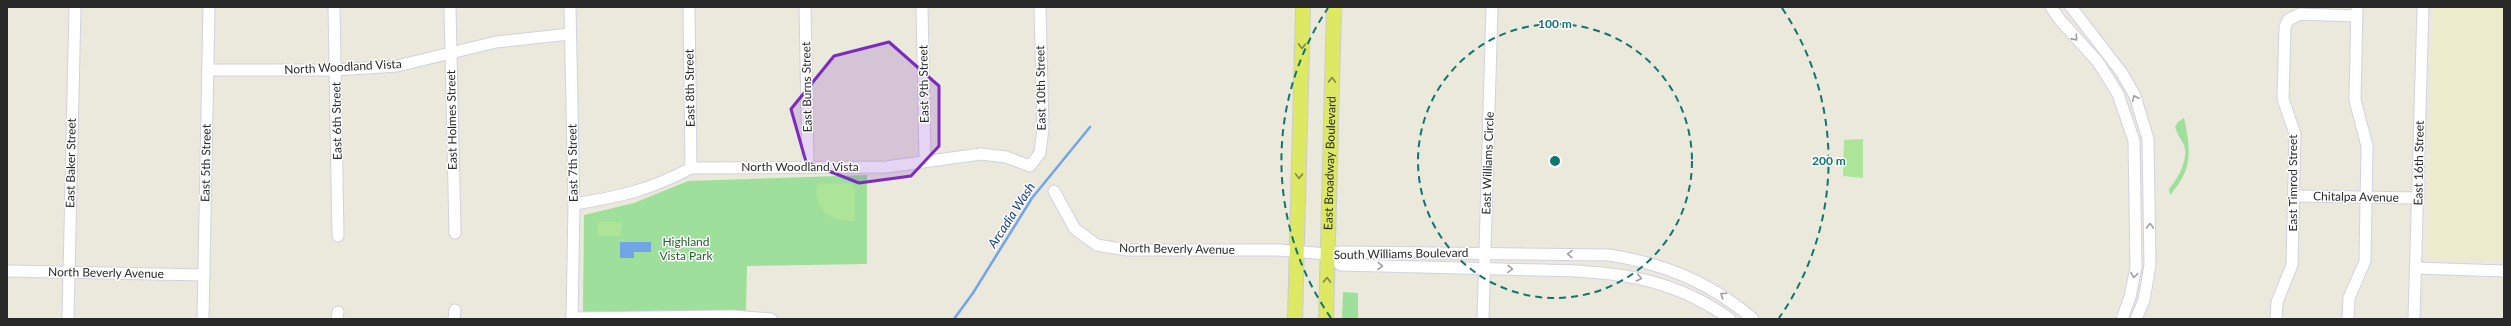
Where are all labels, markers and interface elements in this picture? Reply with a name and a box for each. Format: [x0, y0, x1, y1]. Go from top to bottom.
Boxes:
text: 100 m [1538, 16, 1572, 31]
one-way arrow [2071, 33, 2078, 40]
street label: East Burns Street [798, 41, 815, 132]
one-way arrow [1298, 43, 1306, 49]
street label: East 9th Street [915, 44, 932, 123]
street label: East 10th Street [1032, 45, 1049, 131]
street label: East 8th Street [681, 48, 698, 127]
street label: North Woodland Vista [284, 56, 402, 77]
street label: East Holmes Street [443, 69, 460, 170]
one-way arrow [1328, 77, 1336, 83]
street label: East 6th Street [328, 81, 345, 160]
one-way arrow [2132, 94, 2140, 102]
street label: East Broadway Boulevard [1320, 96, 1339, 230]
street label: East Williams Circle [1478, 111, 1497, 215]
street label: East Baker Street [62, 117, 79, 208]
street label: East 16th Street [2410, 120, 2427, 206]
street label: East 5th Street [197, 123, 214, 202]
street label: East 7th Street [564, 123, 581, 202]
street label: East Timrod Street [2285, 134, 2300, 232]
text: 200 m [1812, 153, 1846, 168]
centre of rings [1548, 154, 1562, 168]
street label: North Woodland Vista [741, 159, 859, 174]
one-way arrow [1294, 173, 1303, 179]
water label: Arcadia Wash [983, 179, 1038, 252]
street label: Chitalpa Avenue [2313, 188, 2399, 205]
one-way arrow [2146, 223, 2154, 229]
park label: Highland Vista Park [660, 234, 713, 263]
street label: North Beverly Avenue [1119, 240, 1235, 257]
street label: South Williams Boulevard [1333, 245, 1469, 262]
one-way arrow [1567, 250, 1573, 258]
one-way arrow [1377, 262, 1383, 270]
street label: North Beverly Avenue [48, 264, 164, 281]
one-way arrow [1507, 265, 1513, 274]
one-way arrow [2130, 272, 2139, 278]
one-way arrow [1636, 273, 1643, 281]
one-way arrow [1322, 277, 1331, 283]
one-way arrow [1720, 293, 1727, 300]

